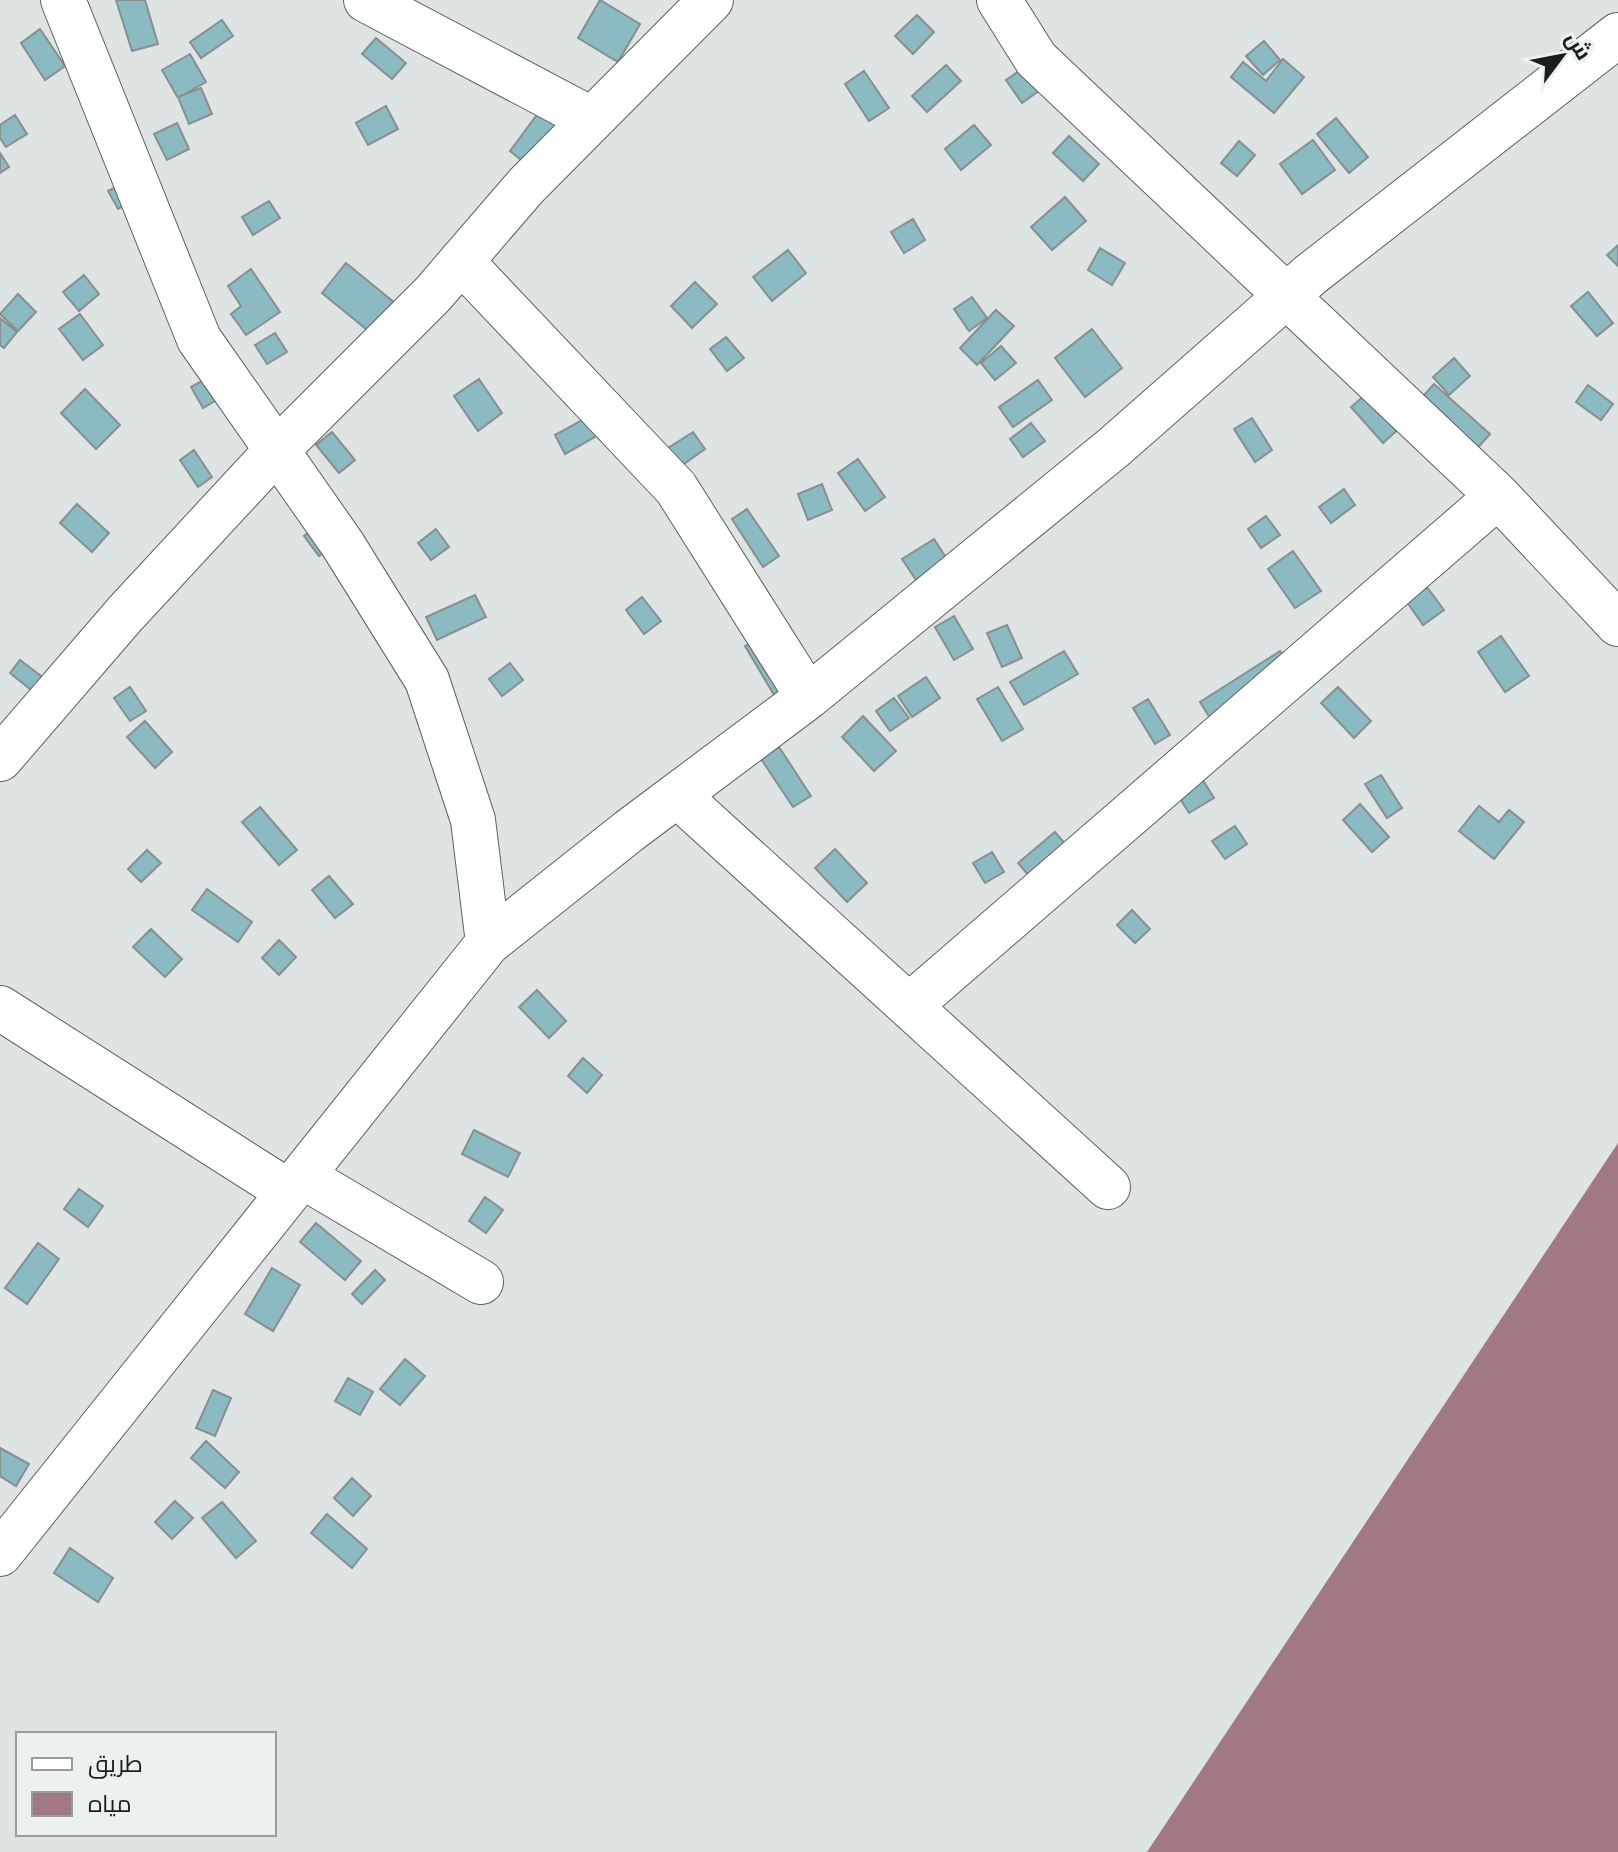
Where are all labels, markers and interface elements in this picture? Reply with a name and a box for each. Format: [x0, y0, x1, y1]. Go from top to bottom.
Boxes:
north arrow [1522, 16, 1602, 96]
text: ش [1560, 26, 1598, 65]
legend [16, 1732, 276, 1836]
text: طريق [88, 1748, 143, 1779]
text: مياه [88, 1788, 132, 1817]

